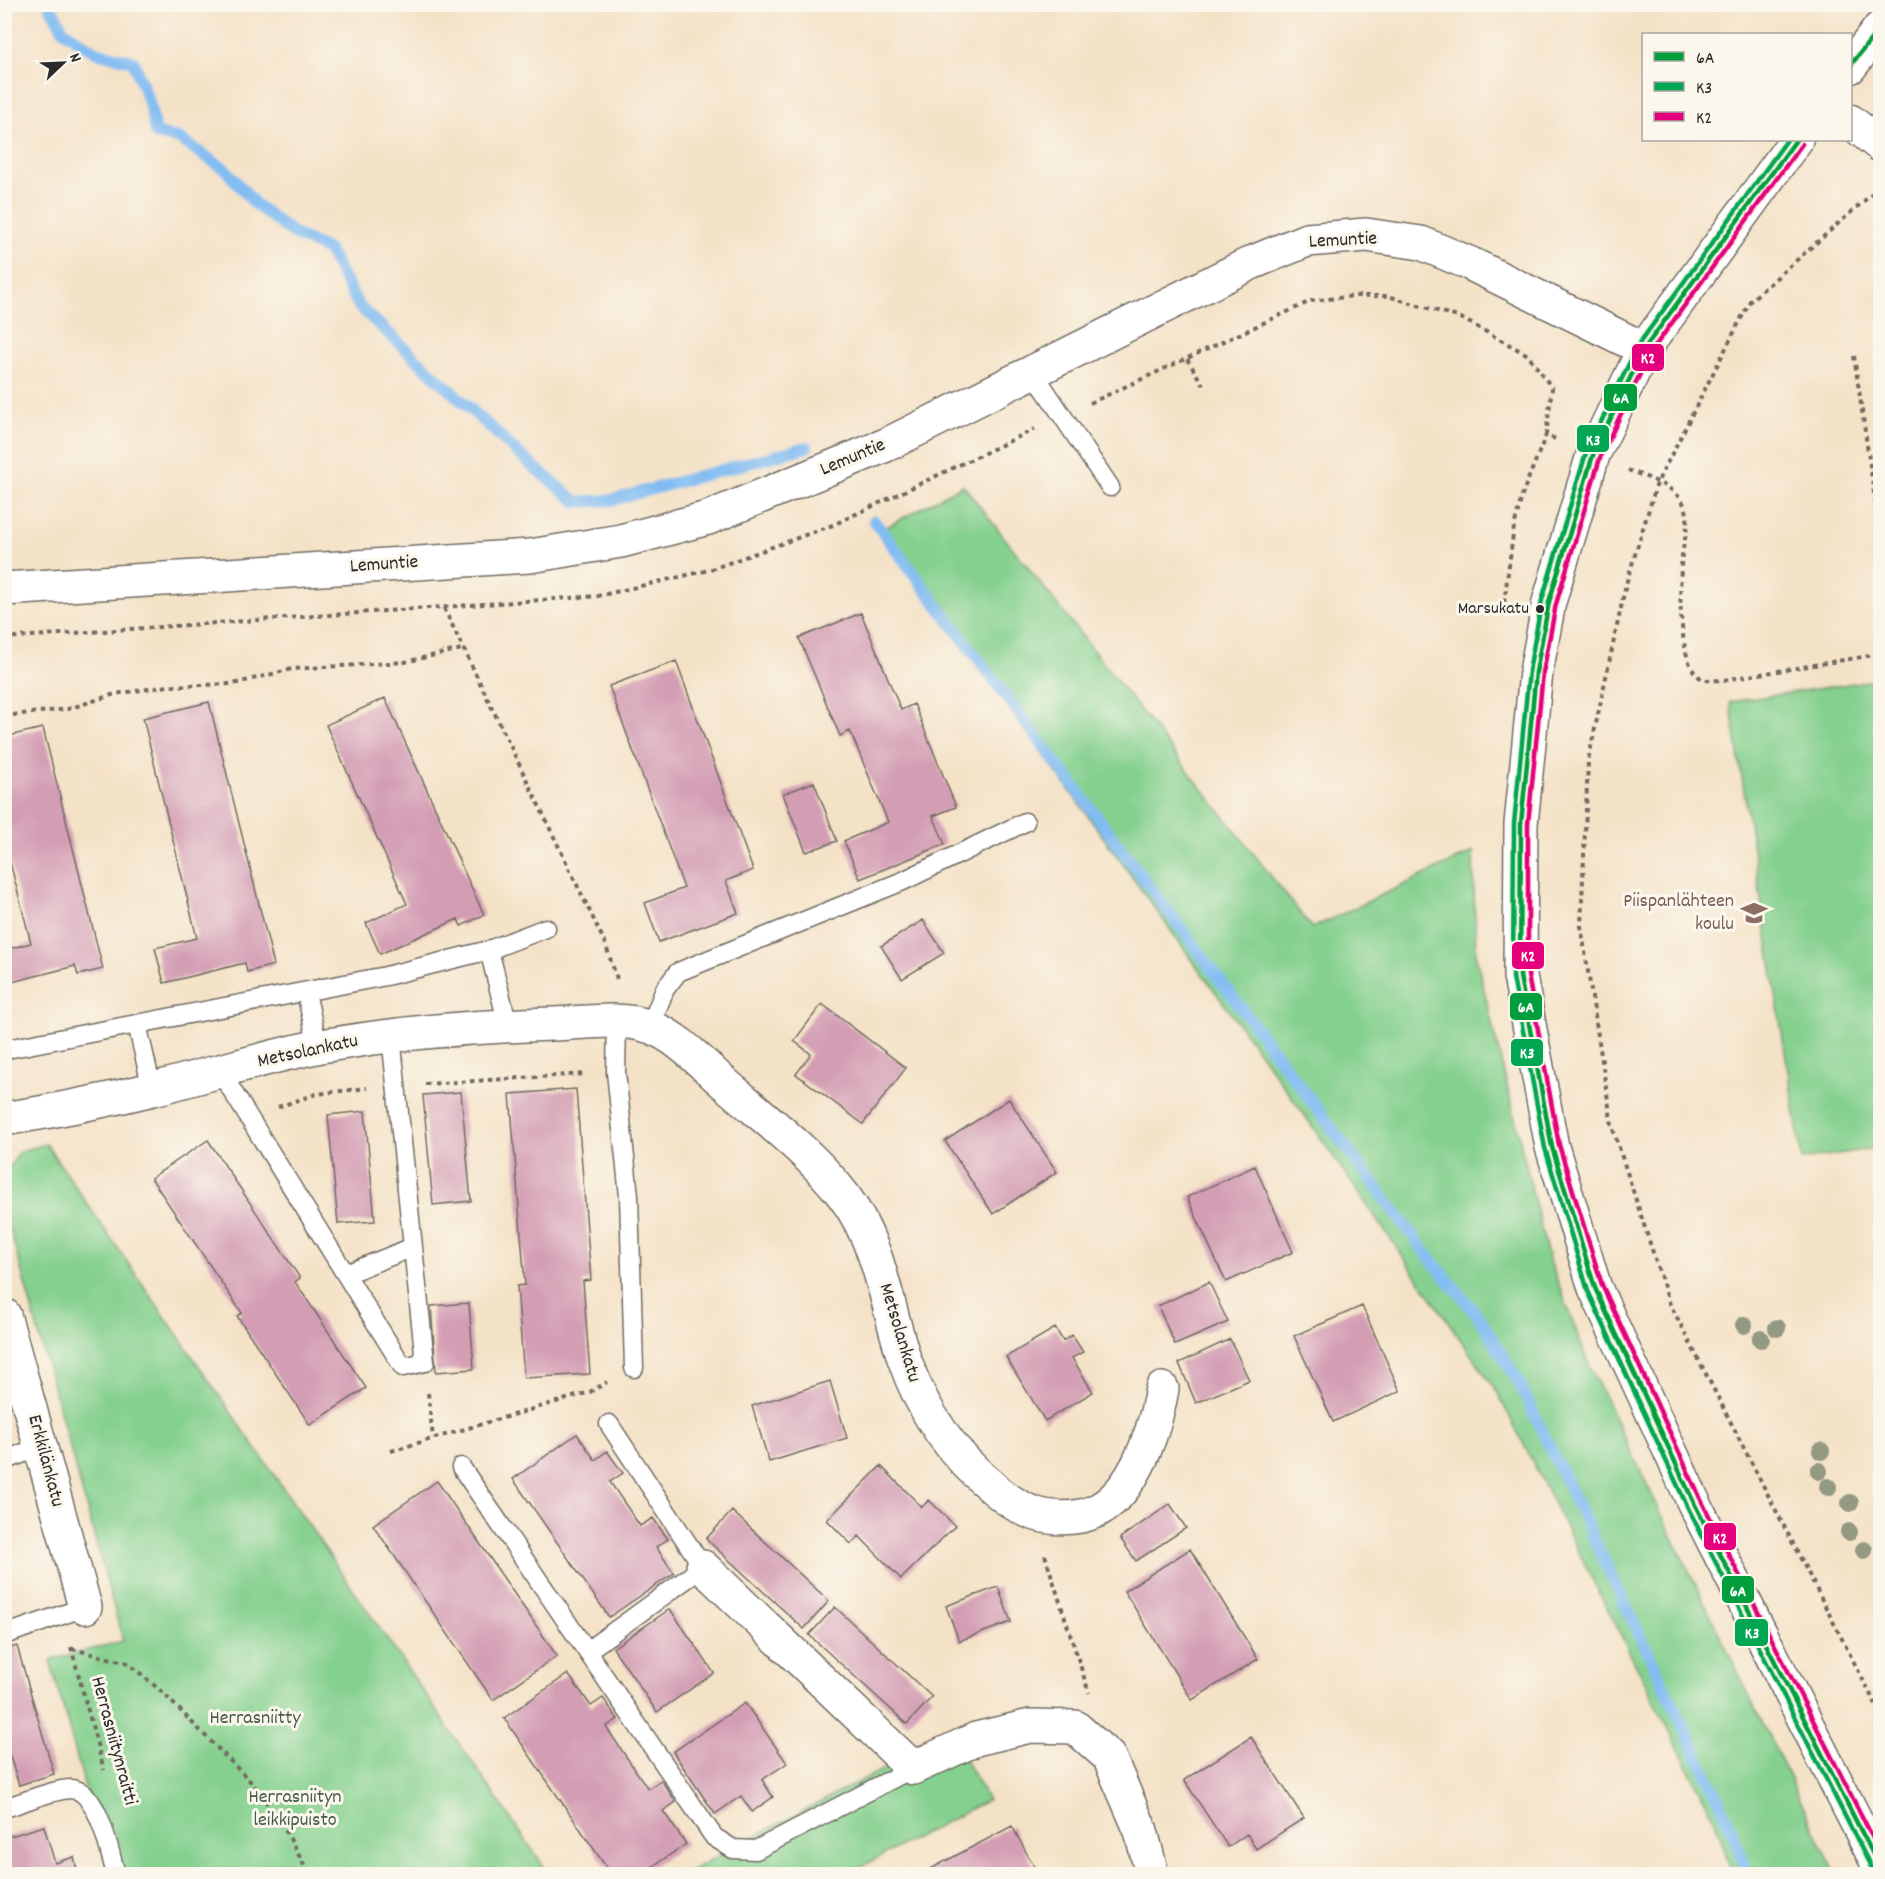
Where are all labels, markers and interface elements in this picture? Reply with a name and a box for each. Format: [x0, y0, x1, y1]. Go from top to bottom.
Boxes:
north arrow [33, 33, 93, 93]
legend [1642, 33, 1852, 141]
text: 6A [1696, 47, 1715, 72]
text: N [62, 50, 87, 66]
text: K3 [1696, 77, 1712, 102]
text: K2 [1696, 107, 1712, 132]
street label: Lemuntie [1308, 225, 1378, 257]
line badge: K2 [1631, 343, 1665, 372]
text: K2 [1641, 348, 1655, 371]
line badge: 6A [1603, 383, 1638, 412]
text: 6A [1613, 388, 1630, 411]
line badge: K3 [1576, 424, 1610, 453]
text: K3 [1586, 430, 1600, 453]
street label: Lemuntie [816, 432, 890, 484]
street label: Lemuntie [349, 549, 419, 581]
place label: Marsukatu [1458, 597, 1529, 622]
marker: Marsukatu [1534, 603, 1546, 615]
place label: Piispanlähteen koulu [1623, 888, 1734, 939]
school or university icon: Piispanlähteen koulu [1739, 898, 1769, 928]
line badge: K2 [1511, 941, 1545, 970]
text: K2 [1521, 946, 1535, 969]
line badge: 6A [1509, 992, 1543, 1021]
text: 6A [1518, 997, 1535, 1020]
street label: Metsolankatu [255, 1028, 361, 1076]
line badge: K3 [1510, 1038, 1544, 1067]
text: K3 [1520, 1043, 1534, 1066]
street label: Metsolankatu [871, 1280, 927, 1386]
street label: Erkkilänkatu [19, 1412, 71, 1510]
line badge: K2 [1703, 1522, 1737, 1551]
text: K2 [1713, 1528, 1727, 1551]
line badge: 6A [1721, 1575, 1755, 1604]
text: 6A [1730, 1581, 1747, 1604]
line badge: K3 [1734, 1618, 1769, 1647]
text: K3 [1745, 1623, 1759, 1646]
street label: Herrasniitynraitti [82, 1674, 144, 1809]
park label: Herrasniitty [209, 1705, 301, 1733]
park label: Herrasniityn leikkipuisto [249, 1784, 341, 1835]

